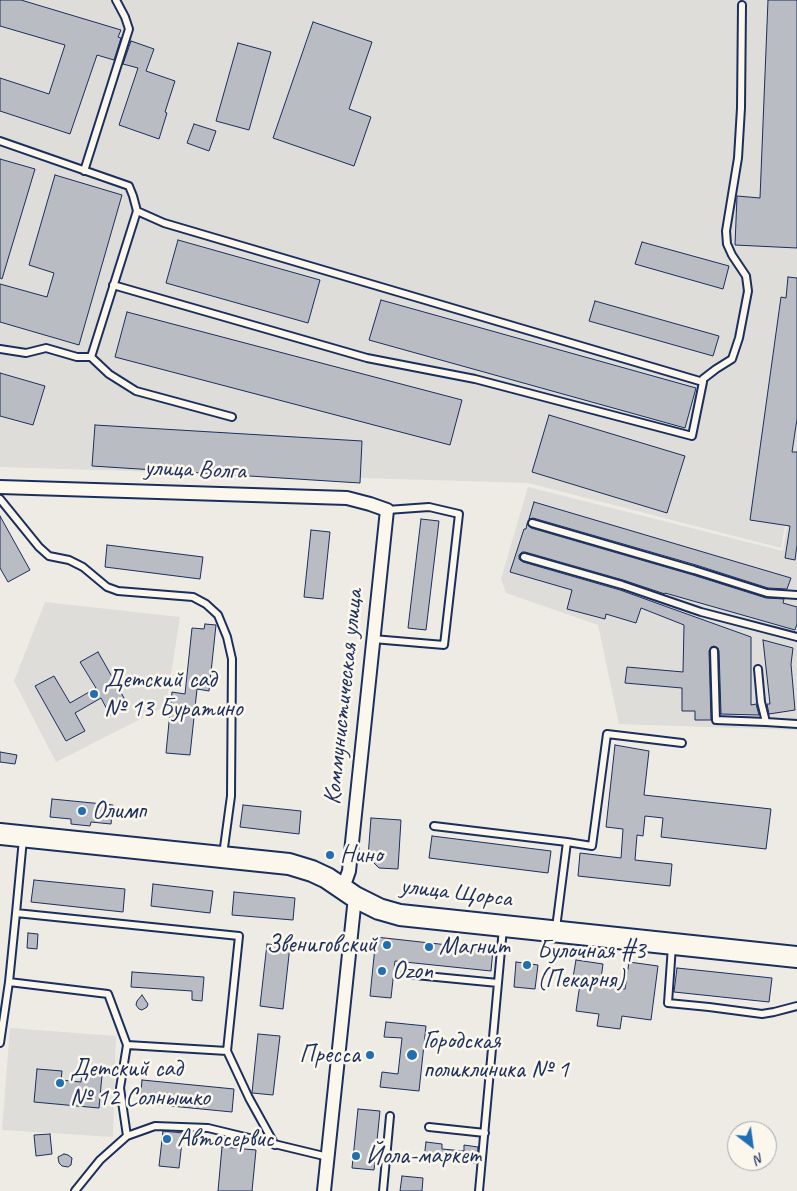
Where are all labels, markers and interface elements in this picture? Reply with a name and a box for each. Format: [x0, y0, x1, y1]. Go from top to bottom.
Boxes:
street label: улица Волга [144, 453, 246, 487]
street label: Коммунистическая улица [318, 588, 370, 806]
place label: Детский сад № 13 Буратино [104, 665, 243, 724]
marker: Детский сад № 13 Буратино [88, 688, 100, 700]
place label: Олимп [92, 796, 146, 826]
marker: Олимп [76, 805, 88, 817]
place label: Нино [340, 840, 382, 870]
marker: Нино [324, 849, 336, 861]
street label: улица Щорса [398, 871, 514, 915]
place label: Звениговский [266, 930, 377, 960]
place label: Магнит [439, 932, 510, 962]
place label: Булочная #3 (Пекарня) [537, 936, 646, 995]
marker: Звениговский [381, 939, 393, 951]
marker: Магнит [423, 941, 435, 953]
place label: Ozon [392, 956, 433, 986]
marker: Булочная #3 (Пекарня) [521, 959, 533, 971]
marker: Ozon [376, 965, 388, 977]
place label: Городская поликлиника № 1 [423, 1026, 569, 1085]
place label: Пресса [299, 1040, 360, 1070]
marker: Городская поликлиника № 1 [405, 1048, 419, 1062]
marker: Пресса [364, 1049, 376, 1061]
place label: Детский сад № 12 Солнышко [70, 1054, 210, 1113]
marker: Детский сад № 12 Солнышко [54, 1077, 66, 1089]
north arrow [727, 1121, 777, 1171]
place label: Автосервис [177, 1124, 274, 1154]
marker: Автосервис [161, 1133, 173, 1145]
place label: Йола-маркет [366, 1141, 481, 1171]
text: N [751, 1149, 767, 1168]
marker: Йола-маркет [350, 1150, 362, 1162]

